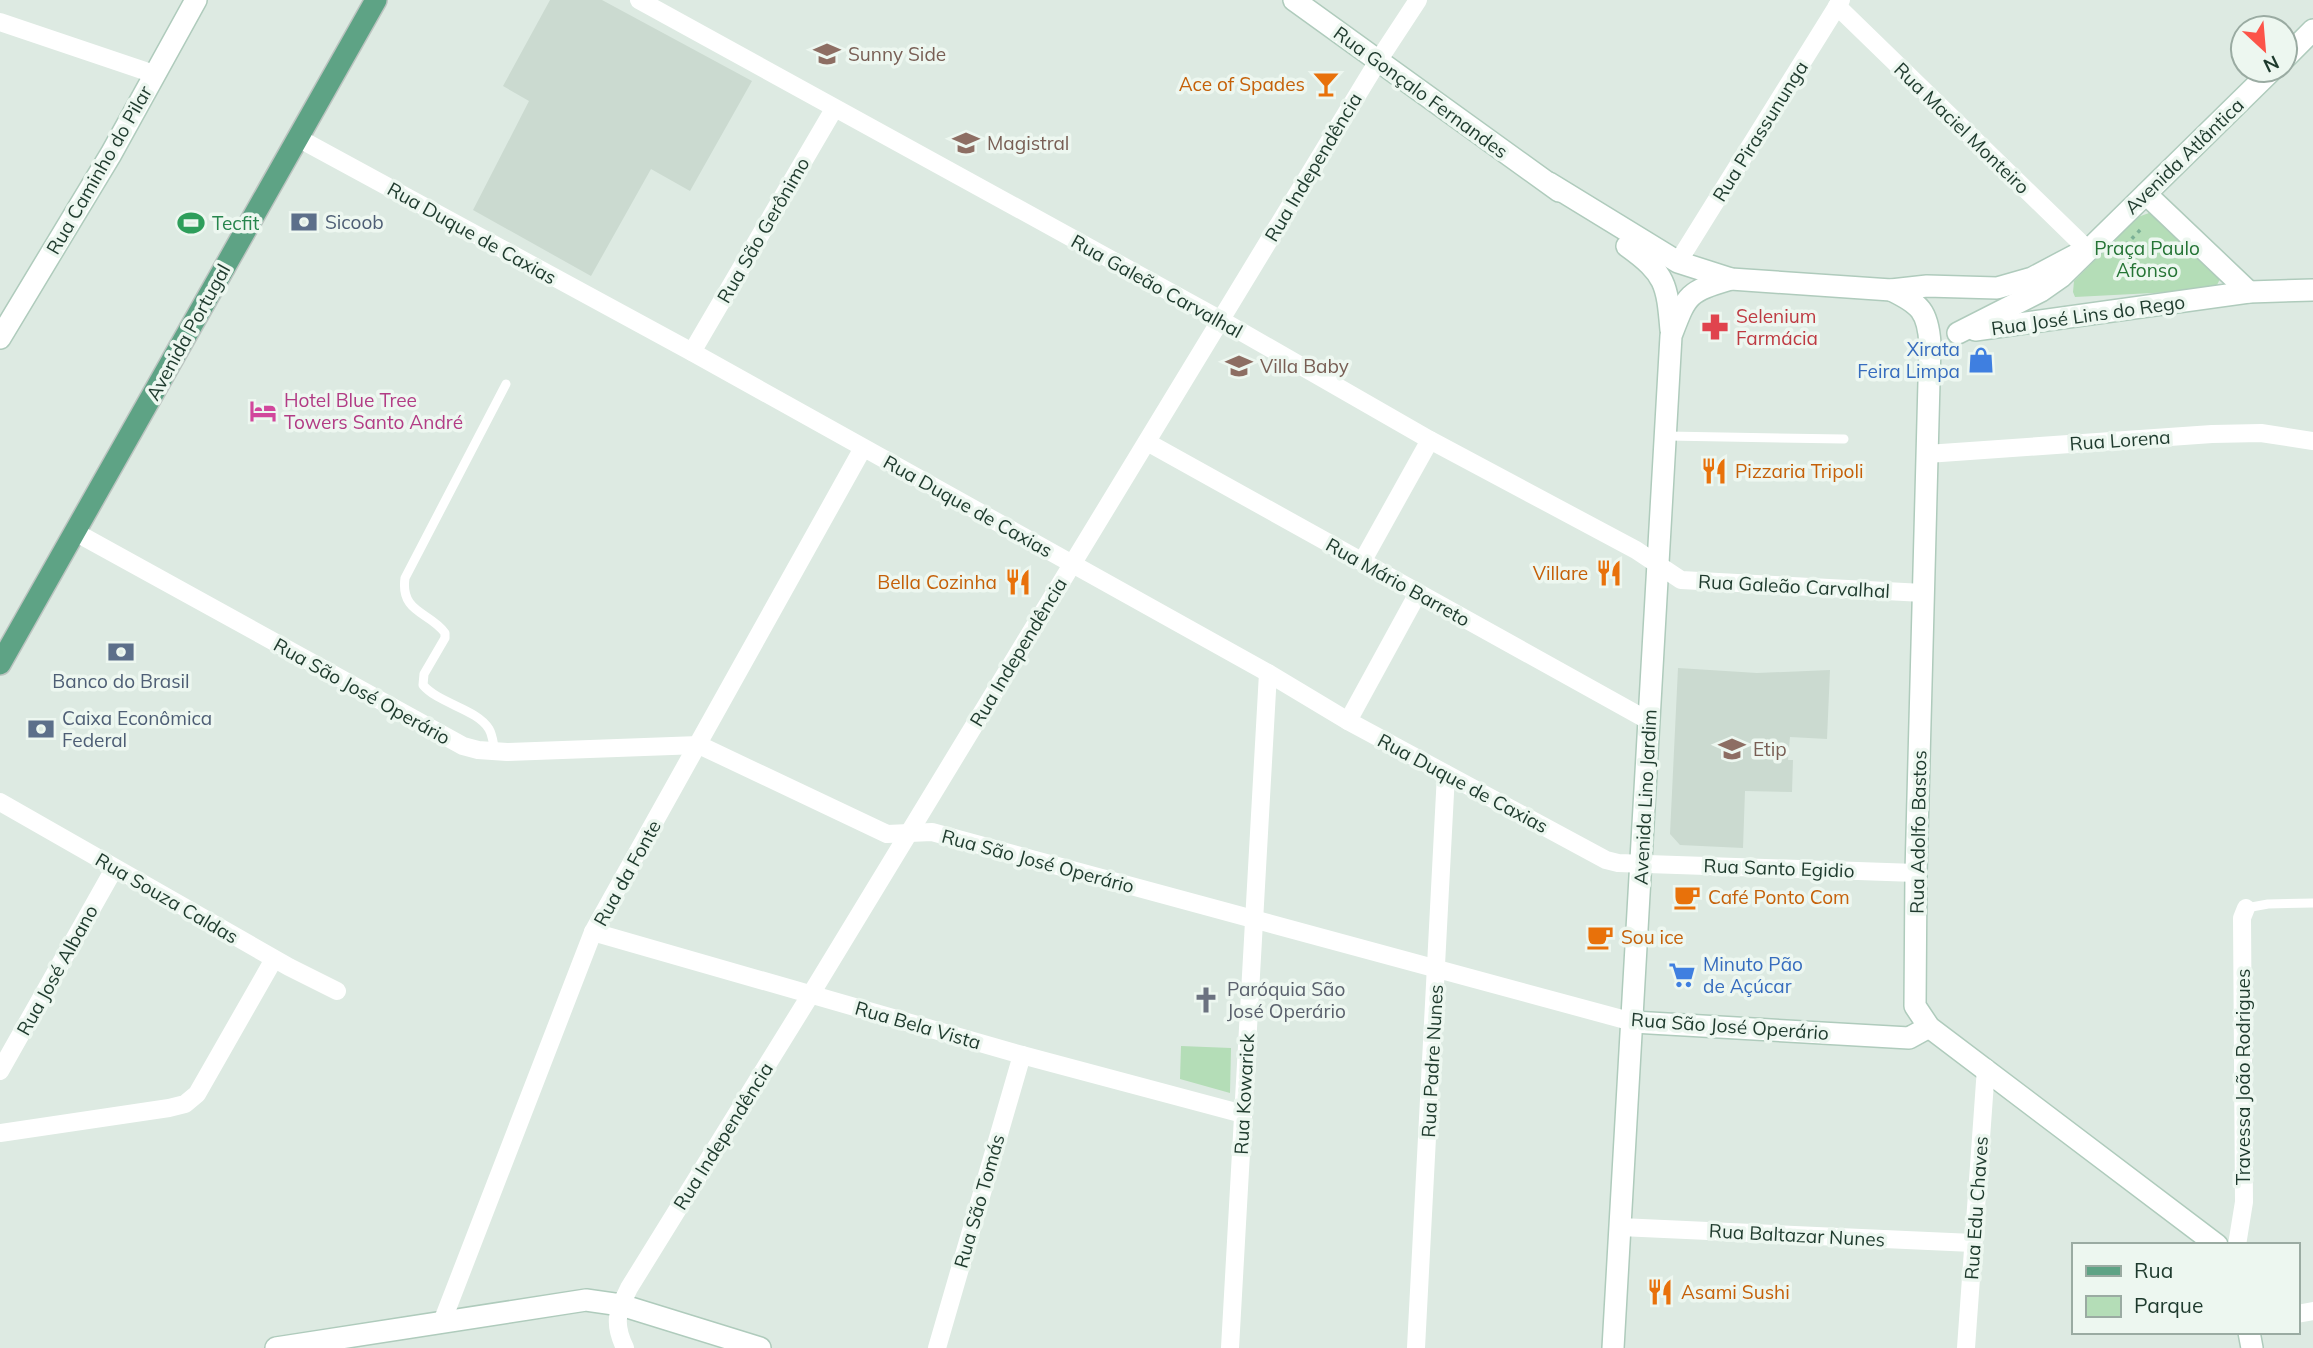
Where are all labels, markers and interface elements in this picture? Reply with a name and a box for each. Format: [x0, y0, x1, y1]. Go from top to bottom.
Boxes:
north arrow [2229, 14, 2299, 84]
street label: Rua Gonçalo Fernandes [1329, 21, 1513, 163]
school or university icon: Sunny Side [812, 39, 842, 69]
place label: Sunny Side [848, 42, 946, 66]
text: N [2260, 50, 2283, 78]
street label: Rua Pirassununga [1707, 56, 1813, 206]
street label: Rua Maciel Monteiro [1889, 57, 2035, 199]
bar icon: Ace of Spades [1311, 69, 1341, 99]
place label: Ace of Spades [1179, 72, 1305, 96]
street label: Rua Caminho do Pilar [41, 81, 157, 259]
street label: Rua Independência [1259, 88, 1367, 246]
street label: Avenida Atlântica [2119, 93, 2249, 219]
school or university icon: Magistral [951, 128, 981, 158]
place label: Magistral [987, 131, 1069, 155]
street label: Rua São Gerônimo [711, 153, 815, 307]
street label: Rua Duque de Caxias [383, 177, 561, 289]
bank icon: Sicoob [289, 207, 319, 237]
sports icon: Tecfit [176, 208, 206, 238]
place label: Sicoob [325, 210, 384, 234]
place label: Tecfit [212, 211, 260, 235]
street label: Rua Galeão Carvalhal [1067, 229, 1247, 343]
park label: Praça Paulo Afonso [2094, 236, 2200, 282]
street label: Avenida Portugal [141, 260, 235, 404]
street label: Rua José Lins do Rego [1990, 290, 2186, 340]
place label: Selenium Farmácia [1736, 304, 1818, 350]
pharmacy icon: Selenium Farmácia [1700, 312, 1730, 342]
place label: Xirata Feira Limpa [1857, 337, 1960, 383]
shop icon: Xirata Feira Limpa [1966, 345, 1996, 375]
school or university icon: Villa Baby [1224, 351, 1254, 381]
place label: Villa Baby [1260, 354, 1349, 378]
place label: Hotel Blue Tree Towers Santo André [284, 388, 463, 434]
hotel icon: Hotel Blue Tree Towers Santo André [248, 396, 278, 426]
street label: Rua Lorena [2069, 424, 2171, 456]
street label: Rua Duque de Caxias [879, 450, 1057, 562]
restaurant icon: Pizzaria Tripoli [1699, 456, 1729, 486]
place label: Pizzaria Tripoli [1735, 459, 1863, 483]
street label: Rua Mário Barreto [1322, 532, 1474, 632]
restaurant icon: Villare [1594, 558, 1624, 588]
place label: Villare [1533, 561, 1588, 585]
restaurant icon: Bella Cozinha [1003, 567, 1033, 597]
street label: Rua Galeão Carvalhal [1697, 569, 1891, 603]
place label: Bella Cozinha [877, 570, 997, 594]
street label: Rua Independência [964, 573, 1072, 731]
street label: Rua São José Operário [269, 632, 455, 750]
bank icon: Banco do Brasil [106, 637, 136, 667]
place label: Banco do Brasil [52, 669, 190, 693]
place label: Caixa Econômica Federal [62, 706, 212, 752]
street label: Avenida Lino Jardim [1628, 708, 1662, 886]
bank icon: Caixa Econômica Federal [26, 714, 56, 744]
street label: Rua Duque de Caxias [1374, 728, 1552, 838]
school or university icon: Etip [1717, 734, 1747, 764]
place label: Etip [1753, 737, 1787, 761]
street label: Rua Adolfo Bastos [1905, 750, 1931, 914]
street label: Rua da Fonte [588, 816, 666, 930]
street label: Rua São José Operário [939, 824, 1137, 898]
street label: Rua Souza Caldas [91, 847, 243, 949]
street label: Rua Santo Egidio [1703, 853, 1855, 883]
cafe icon: Café Ponto Com [1672, 882, 1702, 912]
place label: Café Ponto Com [1708, 885, 1850, 909]
street label: Rua José Albano [11, 901, 103, 1039]
cafe icon: Sou ice [1585, 922, 1615, 952]
place label: Sou ice [1621, 925, 1684, 949]
place label: Minuto Pão de Açúcar [1703, 952, 1803, 998]
supermarket icon: Minuto Pão de Açúcar [1667, 960, 1697, 990]
street label: Travessa João Rodrigues [2231, 969, 2255, 1185]
place label: Paróquia São José Operário [1227, 977, 1346, 1023]
street label: Rua Padre Nunes [1416, 984, 1448, 1138]
church icon: Paróquia São José Operário [1191, 985, 1221, 1015]
street label: Rua Bela Vista [852, 996, 984, 1054]
street label: Rua São José Operário [1630, 1007, 1830, 1045]
street label: Rua Kowarick [1229, 1033, 1259, 1155]
street label: Rua Independência [668, 1058, 778, 1214]
street label: Rua São Tomás [948, 1131, 1010, 1271]
street label: Rua Edu Chaves [1959, 1135, 1993, 1281]
street label: Rua Baltazar Nunes [1708, 1218, 1886, 1252]
legend [2072, 1243, 2299, 1334]
text: Rua [2134, 1257, 2173, 1283]
restaurant icon: Asami Sushi [1645, 1277, 1675, 1307]
place label: Asami Sushi [1681, 1280, 1790, 1304]
text: Parque [2134, 1292, 2203, 1318]

